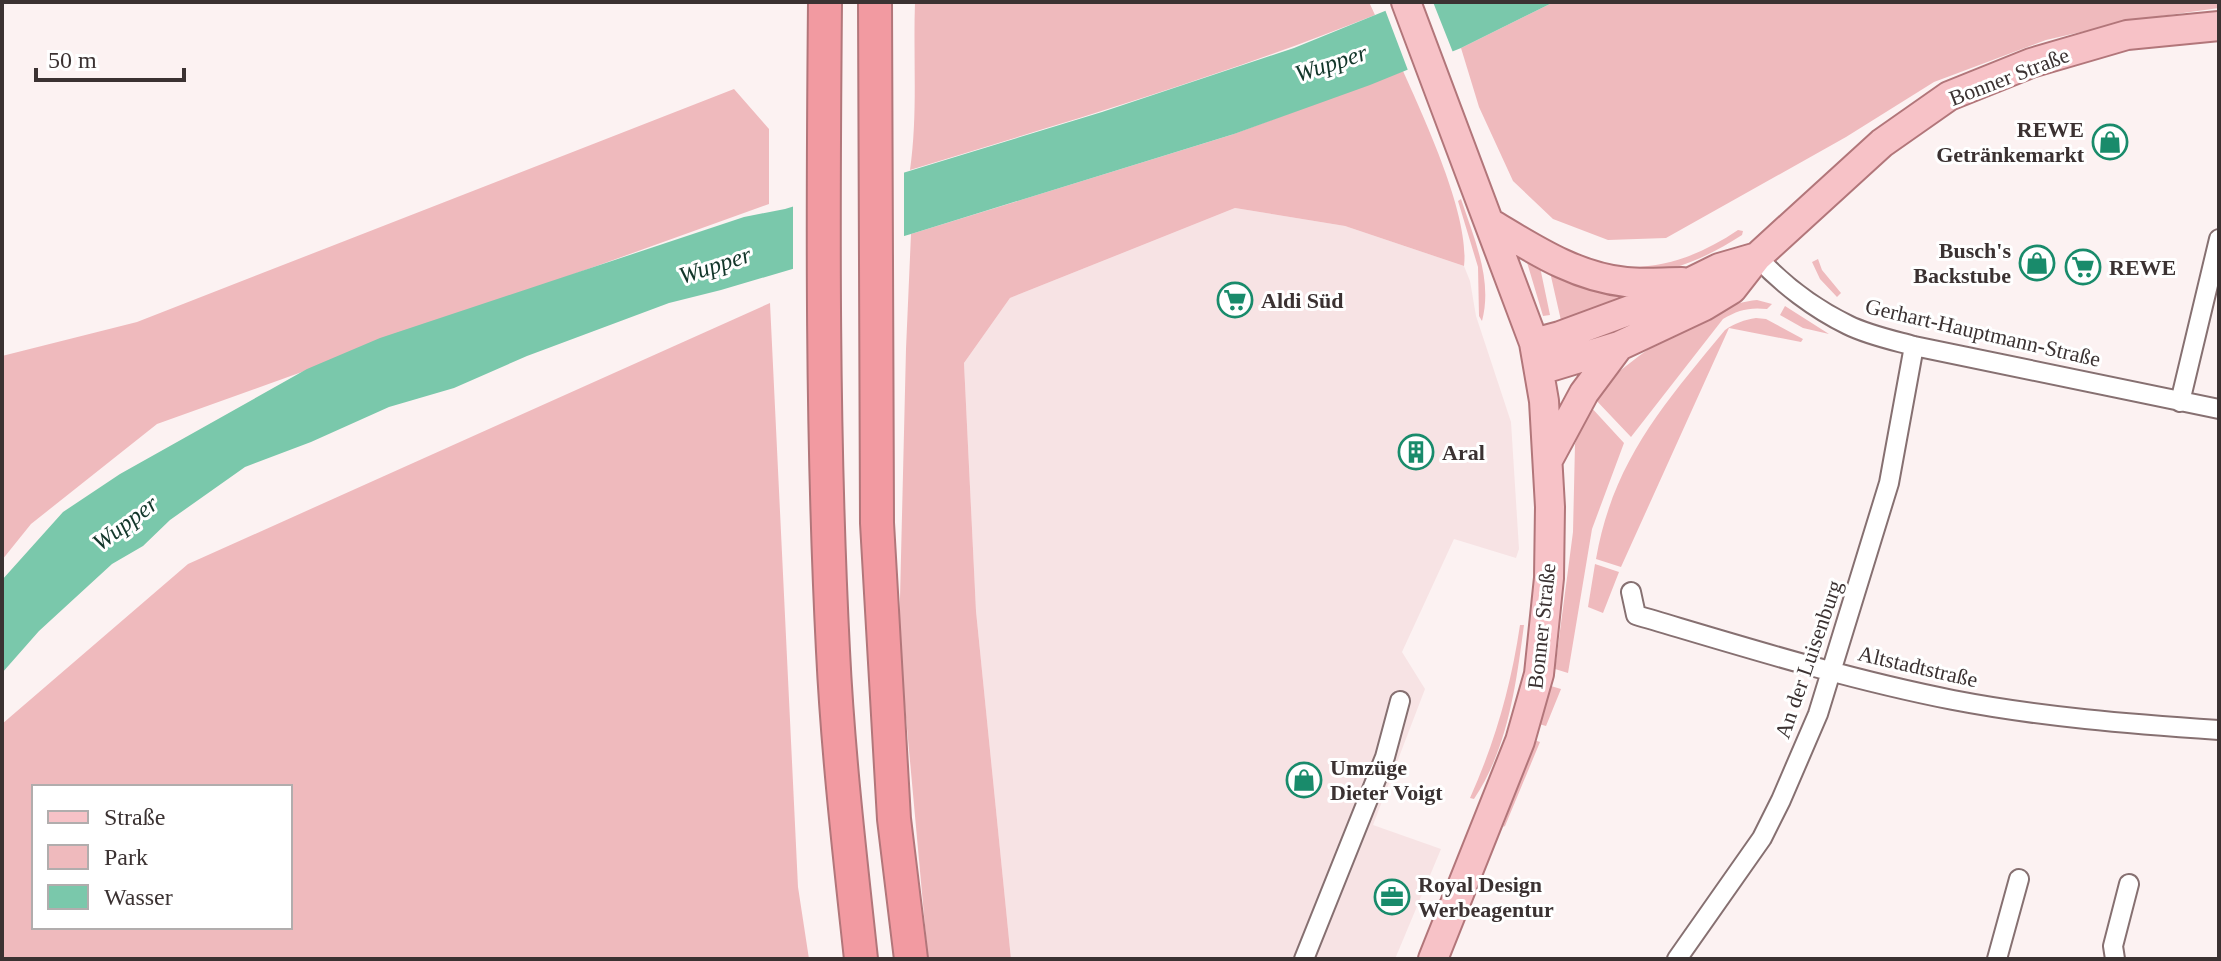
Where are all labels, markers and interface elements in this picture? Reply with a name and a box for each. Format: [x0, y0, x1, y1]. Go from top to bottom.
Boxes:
scale bar [36, 32, 184, 82]
water label: Wupper [1291, 39, 1371, 87]
street label: Bonner Straße [1946, 42, 2073, 111]
text: 50 m [48, 47, 97, 73]
place label: REWE Getränkemarkt [1936, 117, 2085, 167]
shop icon: REWE Getränkemarkt [2091, 123, 2129, 161]
place label: Busch's Backstube [1913, 238, 2011, 288]
water label: Wupper [675, 241, 755, 289]
shop icon: Busch's Backstube [2018, 244, 2056, 282]
supermarket icon: REWE [2064, 248, 2102, 286]
place label: REWE [2109, 255, 2176, 280]
supermarket icon: Aldi Süd [1216, 281, 1254, 319]
place label: Aldi Süd [1261, 288, 1344, 313]
street label: Gerhart-Hauptmann-Straße [1863, 293, 2103, 372]
building icon: Aral [1397, 433, 1435, 471]
place label: Aral [1442, 440, 1485, 465]
water label: Wupper [87, 490, 163, 556]
street label: Bonner Straße [1522, 562, 1561, 690]
street label: An der Luisenburg [1770, 577, 1847, 742]
street label: Altstadtstraße [1856, 641, 1980, 692]
place label: Umzüge Dieter Voigt [1330, 755, 1443, 805]
shop icon: Umzüge Dieter Voigt [1285, 761, 1323, 799]
legend [32, 785, 292, 929]
text: Straße [104, 804, 165, 830]
text: Park [104, 844, 148, 870]
place label: Royal Design Werbeagentur [1418, 872, 1554, 922]
office icon: Royal Design Werbeagentur [1373, 878, 1411, 916]
text: Wasser [104, 884, 173, 910]

